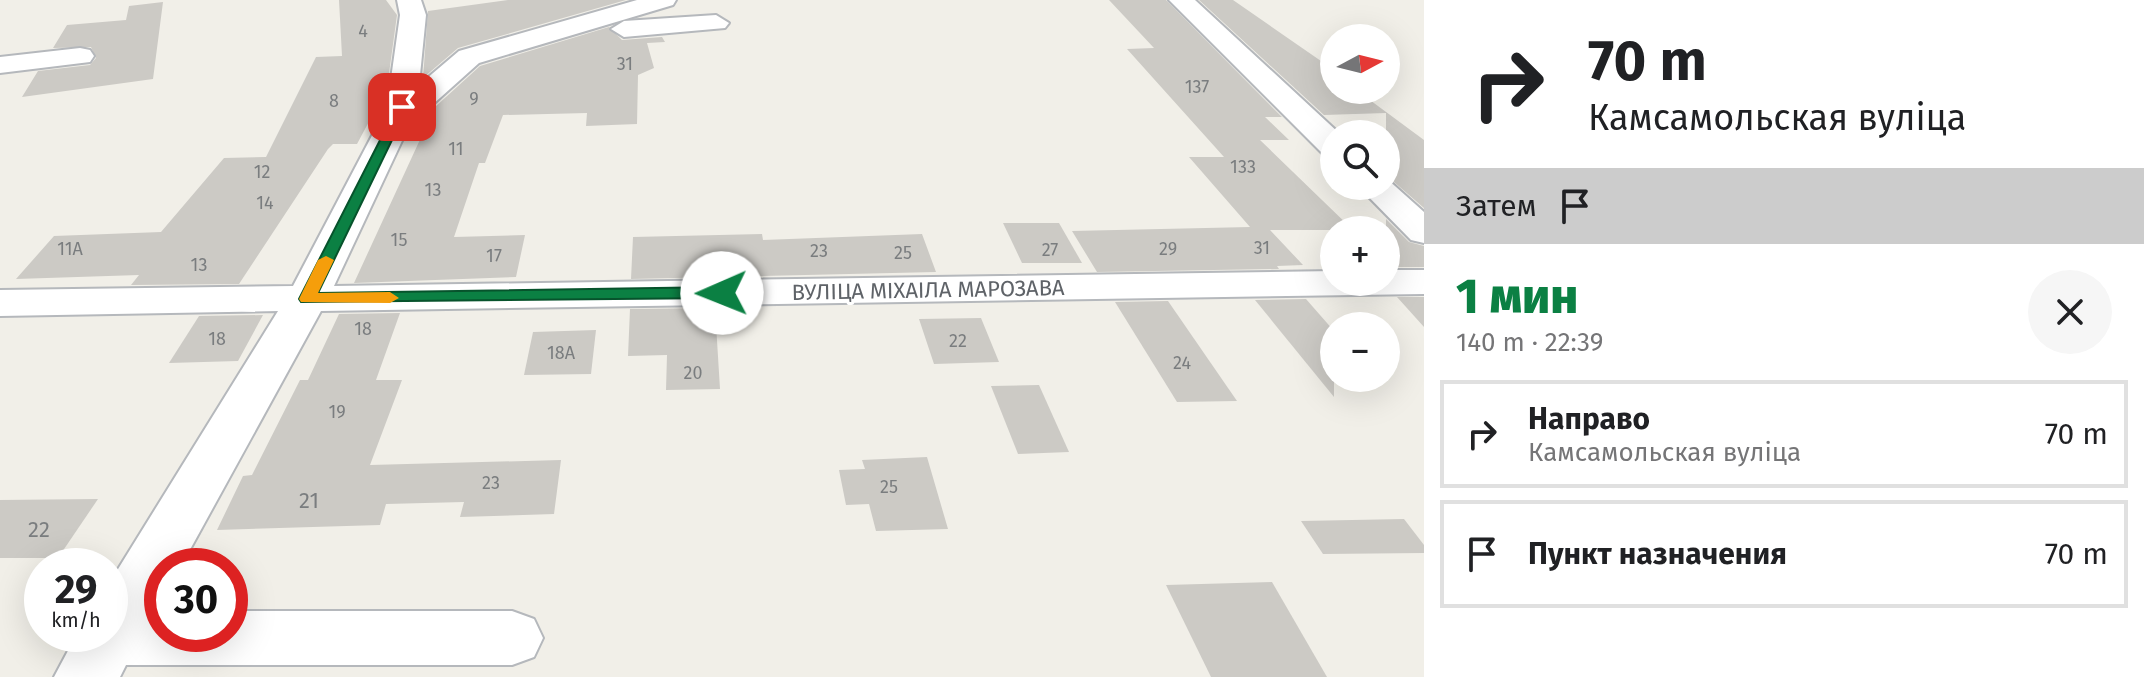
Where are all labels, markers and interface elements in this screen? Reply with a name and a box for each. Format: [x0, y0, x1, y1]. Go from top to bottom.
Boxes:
house number: 4 [358, 20, 368, 42]
north arrow [1320, 24, 1400, 104]
map controls [1320, 24, 1400, 392]
text: 70 m [1588, 28, 1707, 95]
icon: right [1456, 32, 1560, 136]
house number: 31 [617, 53, 633, 75]
pin [368, 73, 436, 141]
house number: 137 [1185, 76, 1209, 98]
icon: arrive [380, 85, 424, 129]
house number: 9 [469, 88, 479, 110]
house number: 8 [329, 90, 339, 112]
text: Камсамольская вуліца [1588, 96, 1966, 140]
button: search [1320, 120, 1400, 200]
house number: 11 [448, 138, 464, 160]
house number: 133 [1230, 156, 1256, 178]
house number: 12 [254, 161, 270, 183]
house number: 13 [425, 179, 441, 201]
icon: arrive [1553, 184, 1597, 228]
text: Затем [1456, 188, 1537, 224]
house number: 14 [256, 192, 274, 214]
button: + [1320, 216, 1400, 296]
house number: 15 [391, 229, 407, 251]
house number: 31 [1254, 237, 1270, 259]
house number: 11А [57, 238, 84, 260]
house number: 29 [1159, 238, 1177, 260]
house number: 27 [1042, 239, 1058, 261]
house number: 23 [810, 240, 828, 262]
house number: 25 [894, 242, 912, 264]
house number: 17 [486, 245, 502, 267]
position arrow [680, 251, 764, 335]
house number: 13 [191, 254, 207, 276]
text: 1 мин [1456, 268, 1578, 326]
button: close [2028, 270, 2112, 354]
street label: ВУЛІЦА МІХАІЛА МАРОЗАВА [791, 274, 1065, 306]
button: − [1320, 312, 1400, 392]
house number: 18 [354, 318, 372, 340]
text: 140 m · 22:39 [1456, 327, 1603, 358]
house number: 18 [208, 328, 226, 350]
house number: 22 [949, 330, 967, 352]
house number: 18А [547, 342, 576, 364]
house number: 24 [1173, 352, 1191, 374]
house number: 20 [684, 362, 702, 384]
house number: 19 [328, 401, 346, 423]
text: Направо [1528, 401, 1650, 437]
icon: right [1460, 412, 1504, 456]
text: 70 m [2045, 416, 2108, 452]
text: Камсамольская вуліца [1528, 437, 1801, 468]
house number: 23 [482, 472, 500, 494]
house number: 25 [880, 476, 898, 498]
house number: 21 [299, 487, 319, 514]
house number: 22 [28, 516, 50, 543]
icon: arrive [1460, 532, 1504, 576]
text: Пункт назначения [1528, 536, 1787, 572]
text: 70 m [2045, 536, 2108, 572]
speed limit sign: 30 [144, 548, 248, 652]
text: 29 [55, 566, 97, 614]
text: km/h [51, 608, 101, 632]

